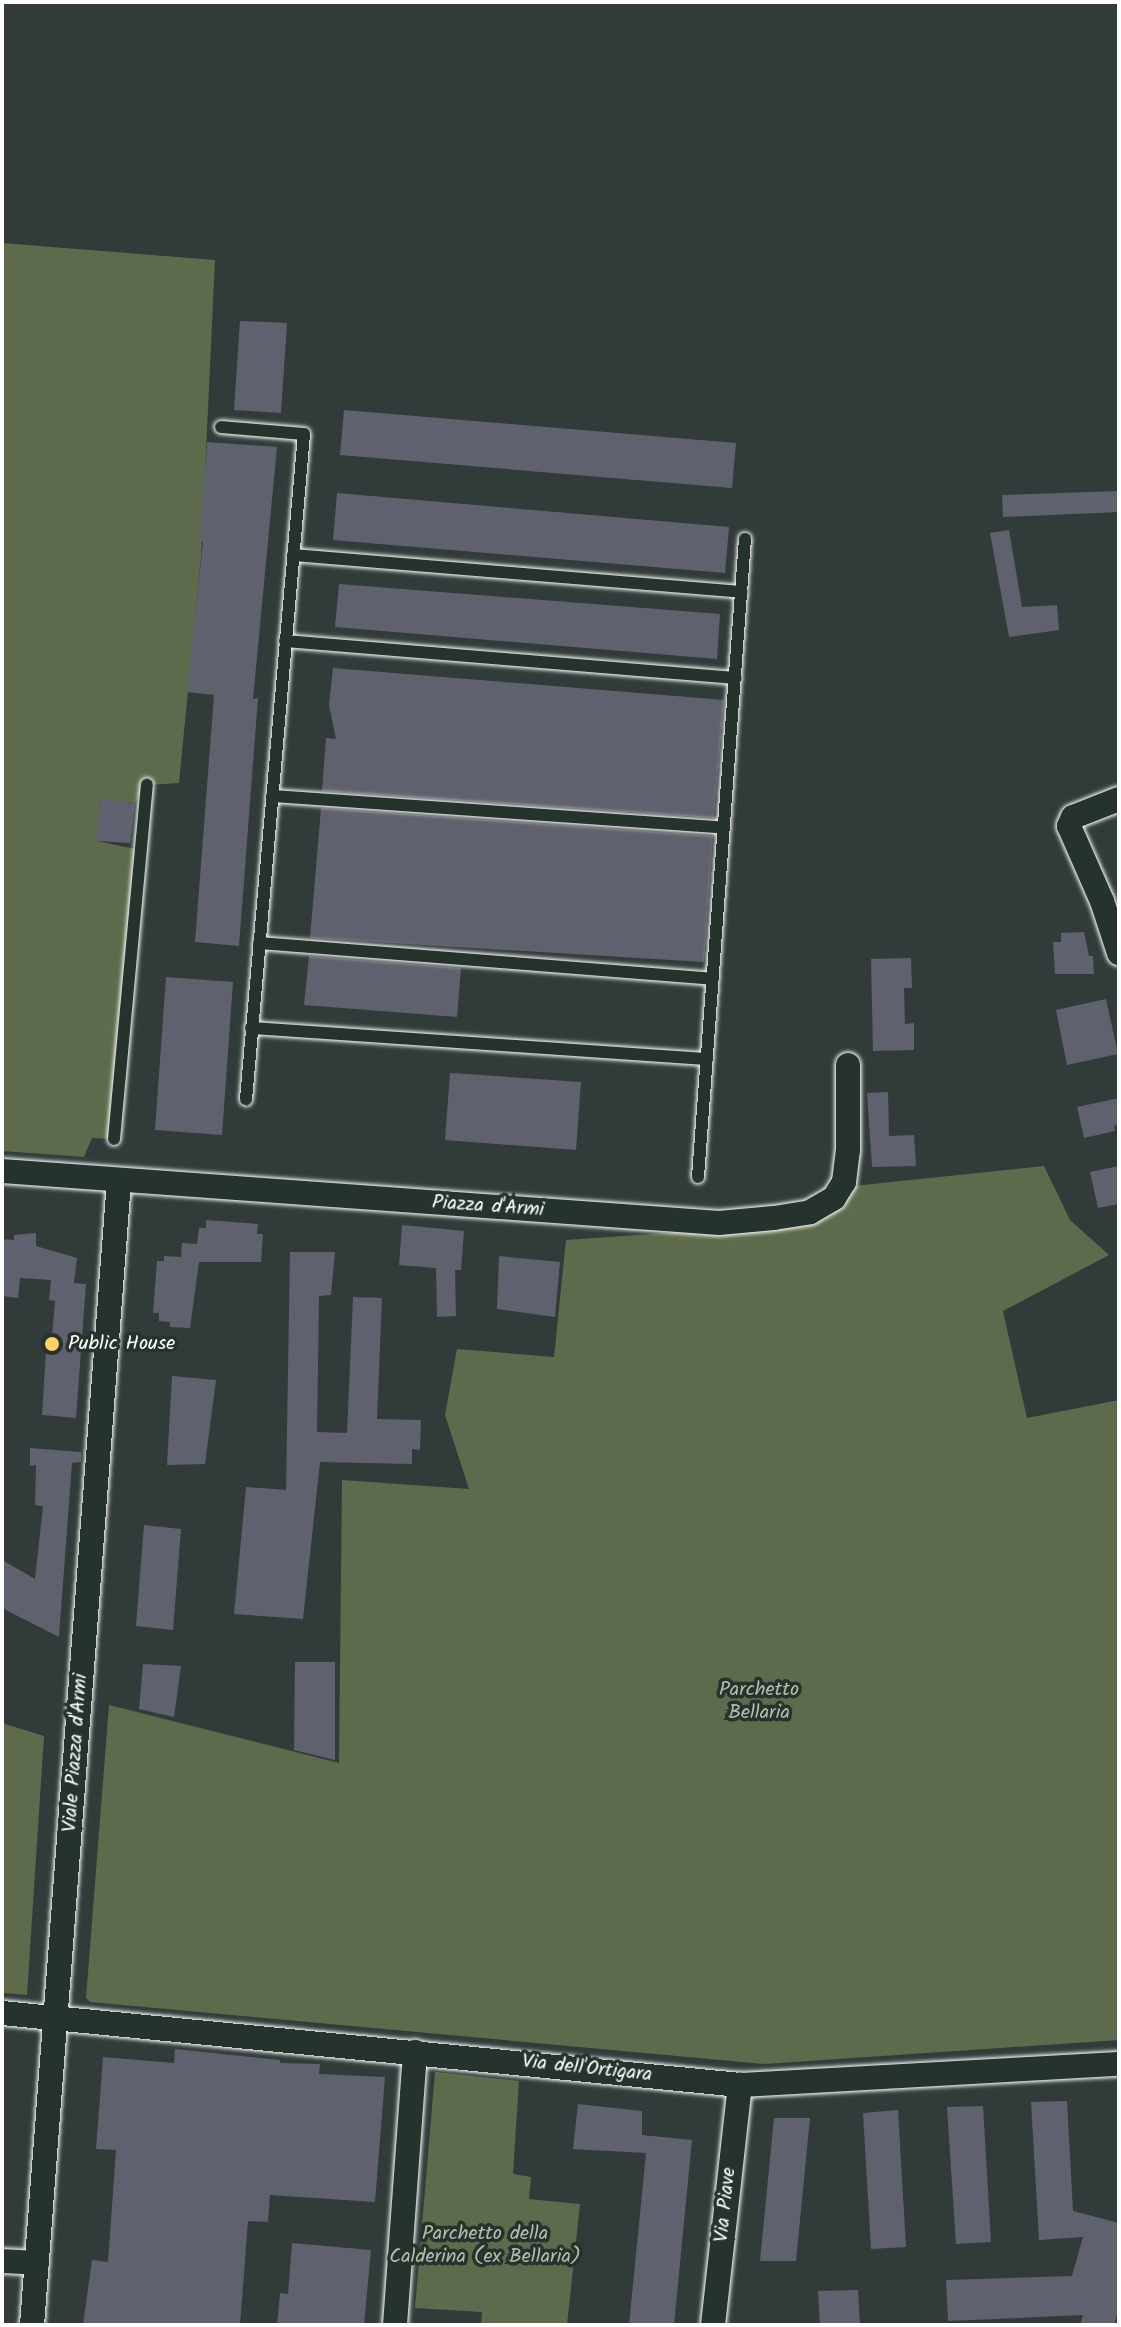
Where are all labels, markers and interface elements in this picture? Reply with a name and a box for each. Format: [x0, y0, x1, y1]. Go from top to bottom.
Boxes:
street label: Piazza d'Armi [431, 1191, 545, 1223]
place label: Public House [68, 1332, 175, 1356]
marker: Public House [43, 1335, 61, 1353]
street label: Viale Piazza d'Armi [58, 1673, 94, 1833]
park label: Parchetto Bellaria [719, 1679, 799, 1726]
street label: Via dell'Ortigara [521, 2050, 653, 2088]
street label: Via Piave [710, 2166, 742, 2244]
park label: Parchetto della Calderina (ex Bellaria) [389, 2223, 581, 2270]

